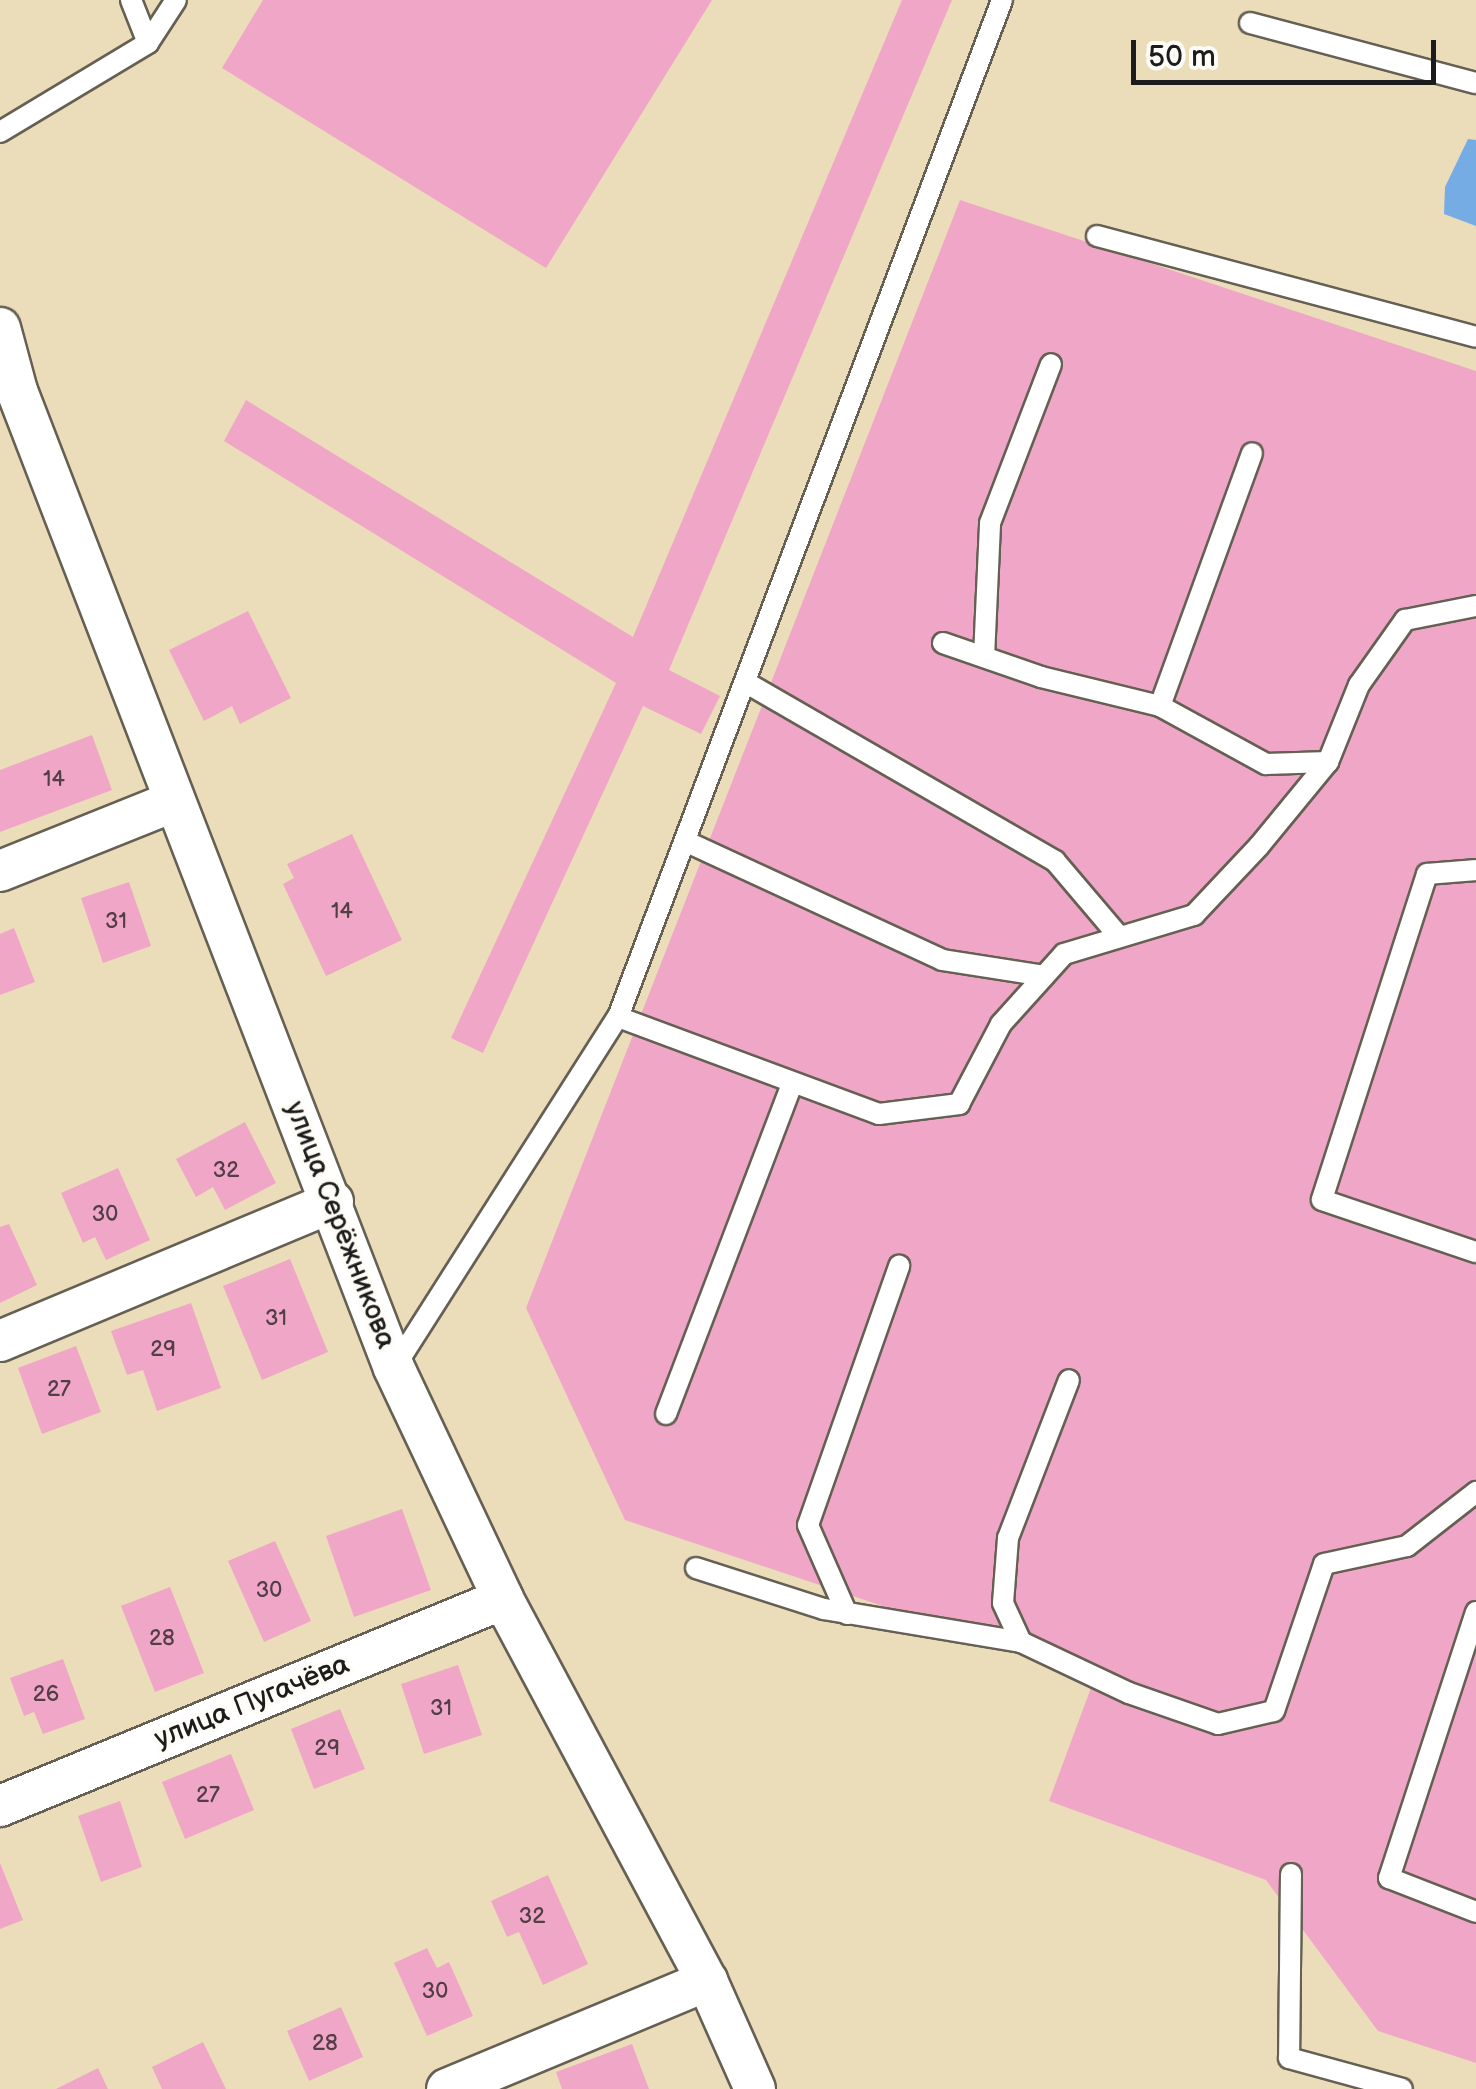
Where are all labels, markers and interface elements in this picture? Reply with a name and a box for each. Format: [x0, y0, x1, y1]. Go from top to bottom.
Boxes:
scale bar [1136, 20, 1441, 82]
text: 50 m [1148, 39, 1216, 75]
house number: 14 [43, 767, 65, 793]
house number: 14 [331, 899, 353, 925]
house number: 31 [105, 909, 127, 935]
street label: улица Серёжникова [277, 1097, 403, 1353]
house number: 32 [213, 1158, 239, 1184]
house number: 30 [92, 1202, 118, 1228]
house number: 31 [265, 1306, 287, 1332]
house number: 29 [150, 1337, 176, 1363]
house number: 27 [47, 1377, 71, 1403]
house number: 30 [256, 1578, 282, 1604]
house number: 28 [149, 1626, 175, 1652]
street label: улица Пугачёва [150, 1648, 354, 1756]
house number: 26 [33, 1682, 59, 1708]
house number: 31 [430, 1696, 452, 1722]
house number: 29 [314, 1736, 340, 1762]
house number: 27 [196, 1783, 220, 1809]
house number: 32 [519, 1904, 545, 1930]
house number: 30 [422, 1979, 448, 2005]
house number: 28 [312, 2031, 338, 2057]

